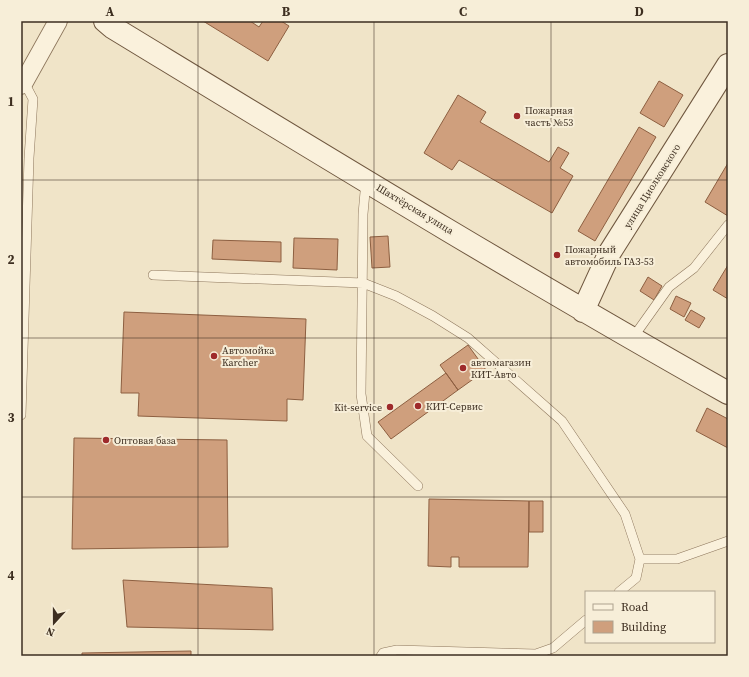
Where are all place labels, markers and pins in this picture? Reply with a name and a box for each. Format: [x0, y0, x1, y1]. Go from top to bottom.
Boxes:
place label: Пожарная часть №53 [525, 104, 573, 129]
marker: Пожарная часть №53 [512, 111, 522, 121]
place label: Пожарный автомобиль ГАЗ-53 [565, 243, 654, 268]
marker: Пожарный автомобиль ГАЗ-53 [552, 250, 562, 260]
place label: Автомойка Karcher [222, 344, 275, 369]
marker: Автомойка Karcher [209, 351, 219, 361]
place label: автомагазин КИТ-Авто [471, 356, 531, 381]
marker: автомагазин КИТ-Авто [458, 363, 468, 373]
place label: КИТ-Сервис [426, 400, 483, 413]
place label: Kit-service [334, 401, 382, 414]
marker: КИТ-Сервис [413, 401, 423, 411]
marker: Kit-service [385, 402, 395, 412]
place label: Оптовая база [114, 434, 177, 447]
marker: Оптовая база [101, 435, 111, 445]

